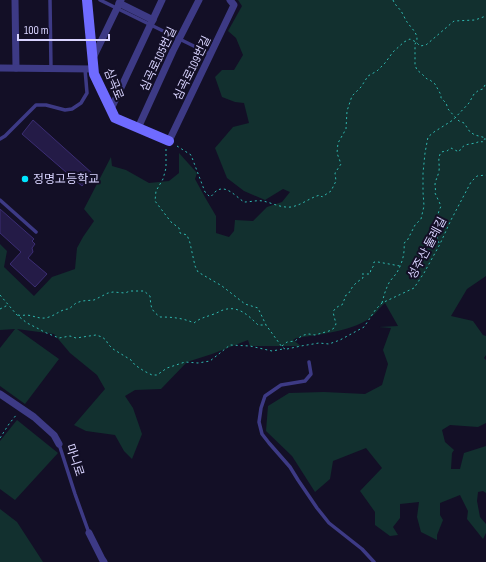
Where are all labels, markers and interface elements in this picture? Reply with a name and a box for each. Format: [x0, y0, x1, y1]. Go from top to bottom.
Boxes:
scale bar [18, 16, 109, 42]
text: 100 m [24, 23, 49, 38]
street label: 심곡로105번길 [137, 25, 180, 94]
street label: 심곡로109번길 [170, 33, 215, 103]
street label: 심곡로 [100, 66, 127, 102]
place label: 정명고등학교 [33, 172, 99, 187]
marker: 정명고등학교 [20, 174, 30, 184]
street label: 성주산 둘레길 [405, 215, 450, 282]
street label: 마니로 [62, 442, 87, 478]

